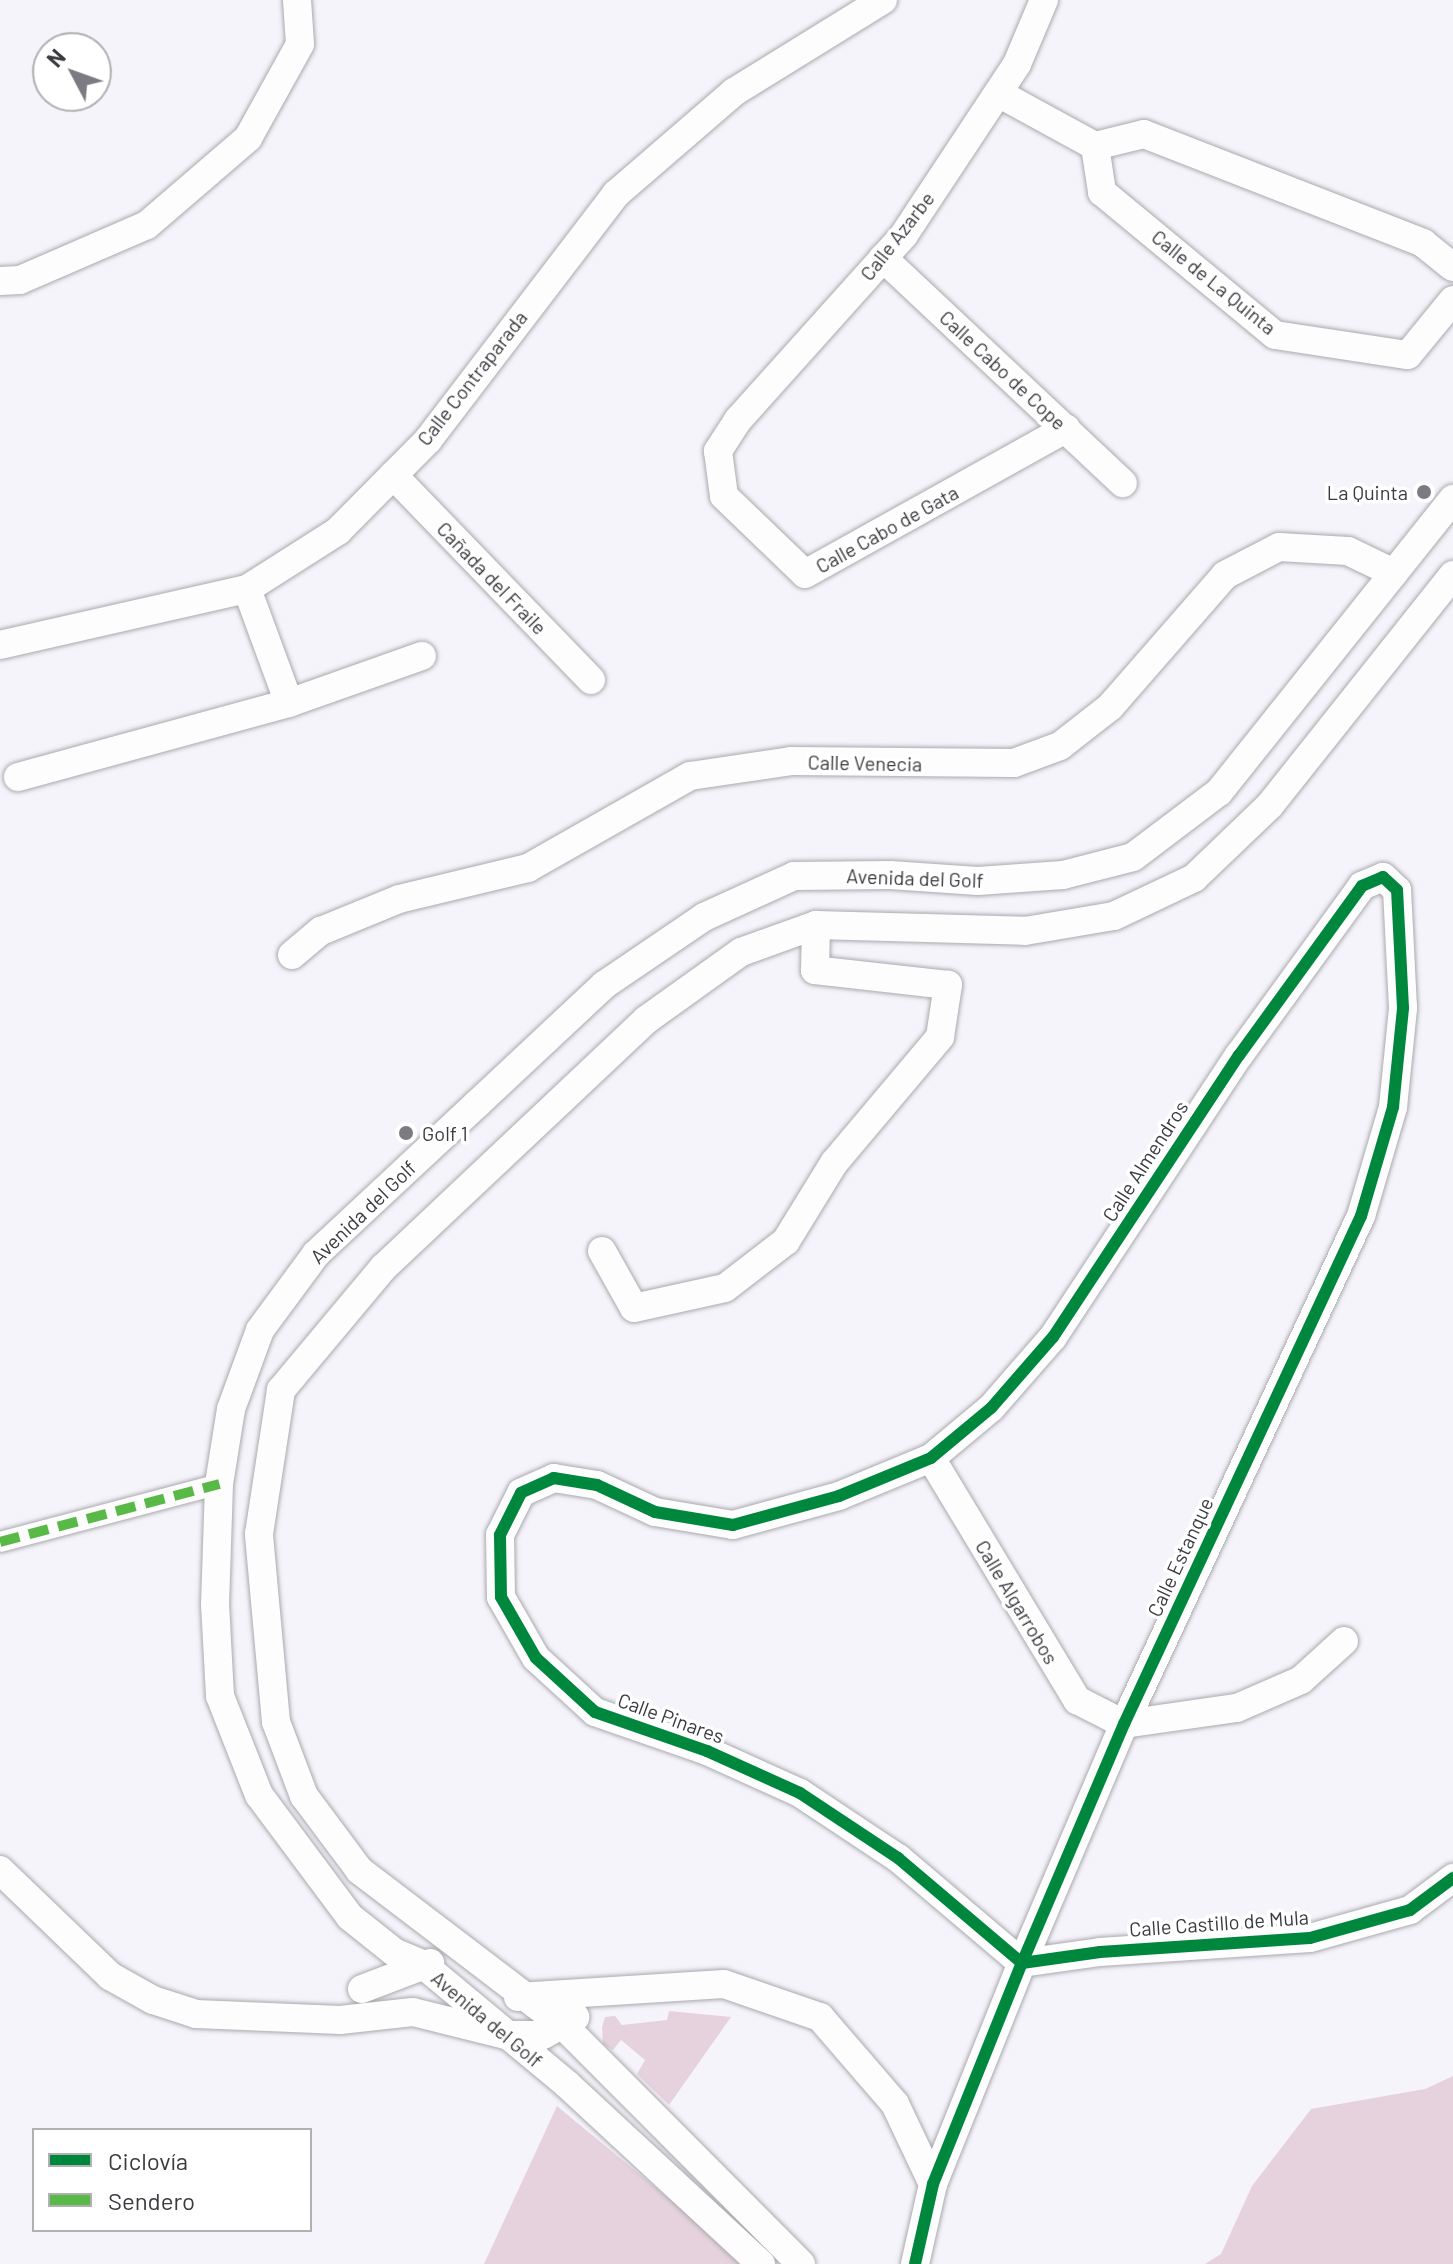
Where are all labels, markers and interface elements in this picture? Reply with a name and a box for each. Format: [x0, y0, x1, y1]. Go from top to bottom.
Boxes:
north arrow [32, 32, 112, 112]
text: N [41, 44, 70, 72]
street label: Calle Azarbe [855, 187, 939, 285]
street label: Calle de La Quinta [1147, 225, 1281, 339]
street label: Calle Cabo de Cope [935, 305, 1071, 435]
street label: Calle Contraparada [412, 306, 532, 450]
street label: Calle Cabo de Gata [812, 480, 962, 578]
place label: La Quinta [1327, 480, 1408, 504]
marker: La Quinta [1415, 483, 1433, 501]
street label: Cañada del Fraile [432, 517, 552, 639]
street label: Calle Venecia [808, 750, 922, 776]
street label: Avenida del Golf [846, 864, 984, 892]
street label: Calle Almendros [1097, 1096, 1193, 1226]
place label: Golf 1 [422, 1121, 468, 1145]
marker: Golf 1 [397, 1124, 415, 1142]
street label: Avenida del Golf [305, 1156, 421, 1268]
street label: Calle Estanque [1142, 1494, 1218, 1620]
street label: Calle Algarrobos [971, 1536, 1063, 1668]
street label: Calle Pinares [615, 1688, 727, 1748]
street label: Calle Castillo de Mula [1128, 1905, 1310, 1941]
street label: Avenida del Golf [427, 1966, 547, 2072]
legend [32, 2128, 312, 2232]
text: Ciclovía [108, 2146, 188, 2175]
text: Sendero [108, 2186, 195, 2215]

